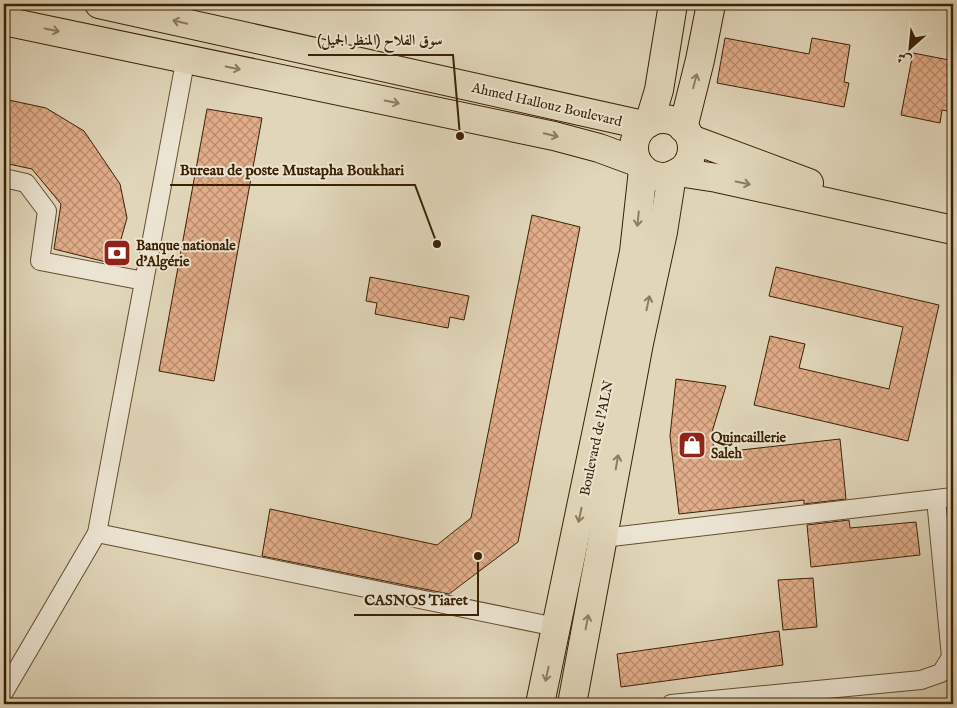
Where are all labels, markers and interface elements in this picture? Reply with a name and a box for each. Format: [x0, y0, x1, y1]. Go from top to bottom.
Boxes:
one-way arrow [173, 17, 189, 26]
north arrow [884, 22, 934, 72]
callout: سوق الفلاح (المنظر الجميل) [308, 25, 453, 55]
one-way arrow [43, 26, 59, 36]
text: سوق الفلاح (المنظر الجميل) [317, 31, 443, 54]
text: ش [894, 47, 915, 70]
one-way arrow [225, 64, 241, 73]
one-way arrow [691, 73, 700, 89]
street label: Ahmed Hallouz Boulevard [469, 79, 624, 131]
one-way arrow [384, 98, 400, 107]
one-way arrow [543, 131, 559, 140]
callout: Bureau de poste Mustapha Boukhari [170, 155, 415, 185]
text: Bureau de poste Mustapha Boukhari [180, 161, 404, 180]
one-way arrow [735, 179, 751, 188]
one-way arrow [633, 210, 643, 226]
place label: Banque nationale d'Algérie [136, 237, 236, 271]
bank icon: Banque nationale d'Algérie [102, 238, 132, 268]
one-way arrow [644, 295, 653, 311]
street label: Boulevard de l'ALN [576, 379, 618, 498]
place label: Quincaillerie Saleh [711, 429, 787, 463]
shop icon: Quincaillerie Saleh [677, 430, 707, 460]
one-way arrow [613, 455, 623, 471]
one-way arrow [574, 507, 584, 523]
callout: CASNOS Tiaret [354, 585, 478, 615]
text: CASNOS Tiaret [364, 591, 469, 610]
one-way arrow [583, 614, 593, 630]
one-way arrow [541, 666, 551, 682]

